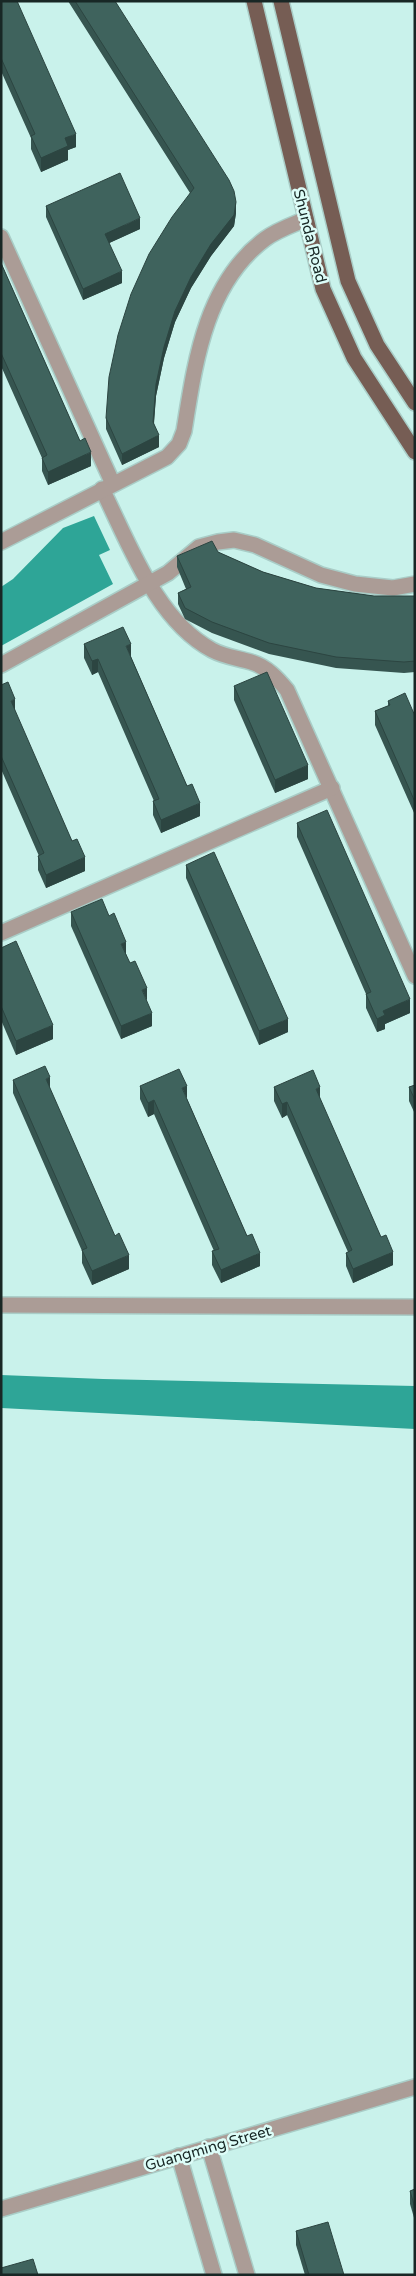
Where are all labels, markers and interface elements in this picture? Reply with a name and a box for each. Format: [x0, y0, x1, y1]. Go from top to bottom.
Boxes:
street label: Shunda Road [290, 187, 330, 285]
street label: Guangming Street [143, 2121, 273, 2175]

